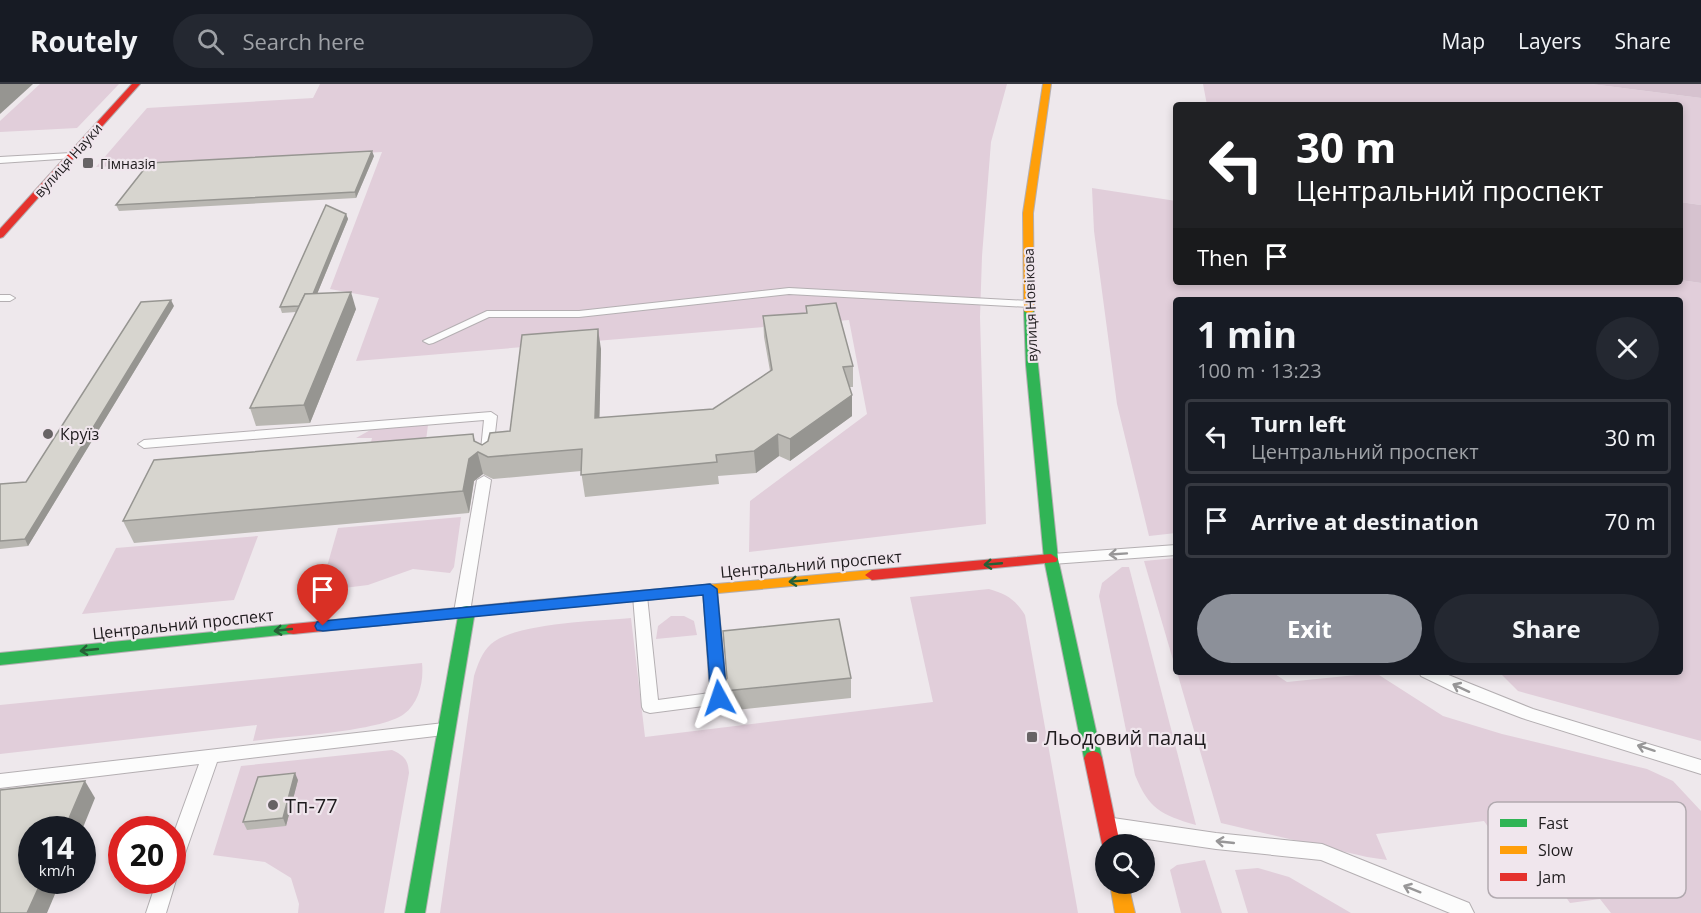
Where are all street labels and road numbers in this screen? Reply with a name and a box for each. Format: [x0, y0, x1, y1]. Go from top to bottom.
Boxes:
street label: вулиця Науки [30, 119, 106, 201]
street label: вулиця Новікова [1019, 248, 1041, 362]
street label: Центральний проспект [719, 545, 903, 583]
street label: Центральний проспект [91, 603, 275, 644]

